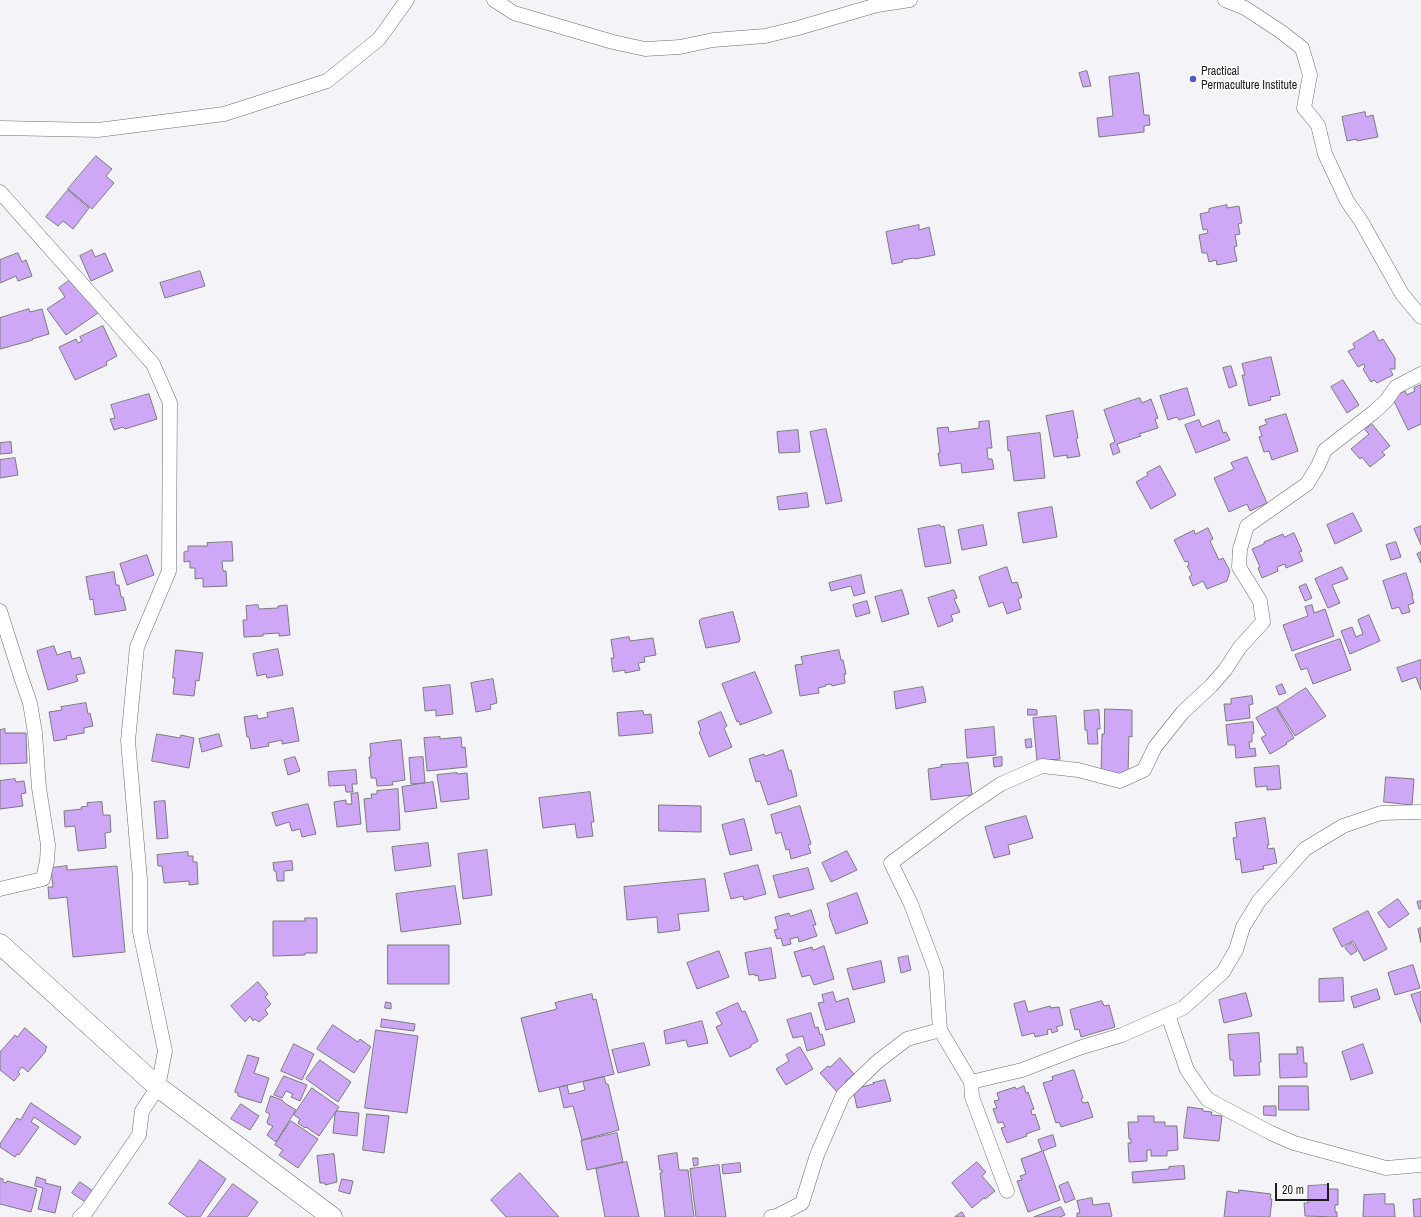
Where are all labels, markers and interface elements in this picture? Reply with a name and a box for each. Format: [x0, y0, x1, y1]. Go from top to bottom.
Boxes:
place label: Practical Permaculture Institute [1201, 65, 1297, 93]
marker: Practical Permaculture Institute [1188, 74, 1198, 84]
scale bar [1277, 1175, 1331, 1201]
text: 20 m [1282, 1182, 1304, 1198]

